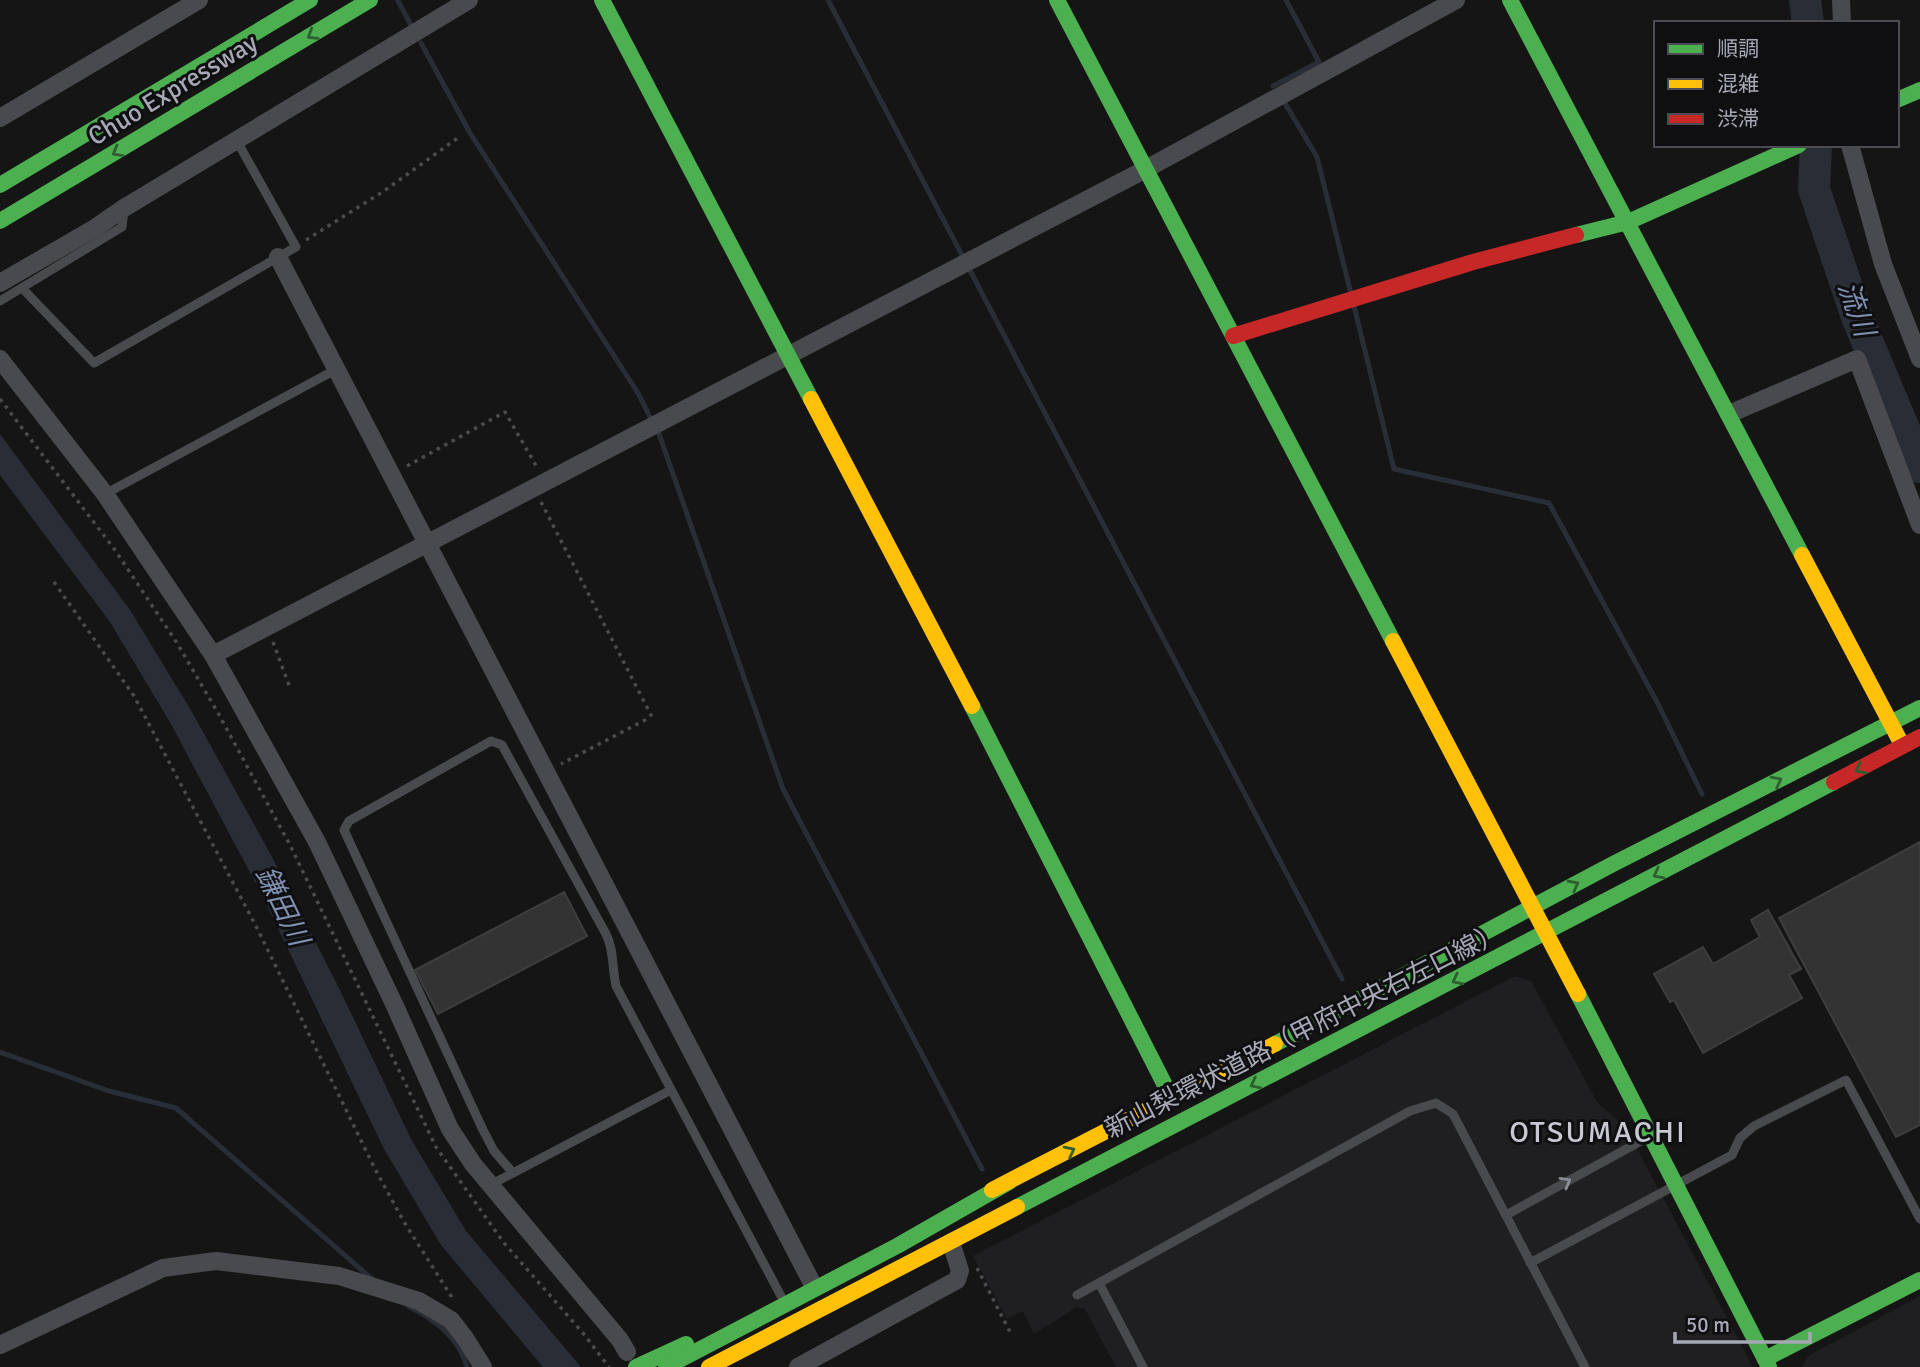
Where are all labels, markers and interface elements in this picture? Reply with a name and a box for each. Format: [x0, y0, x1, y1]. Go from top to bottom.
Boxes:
legend [1654, 21, 1899, 147]
street label: Chuo Expressway [82, 27, 264, 153]
one-way arrow [306, 27, 319, 40]
text: 順調 [1717, 36, 1759, 62]
text: 混雑 [1717, 71, 1759, 97]
text: 渋滞 [1717, 106, 1759, 132]
one-way arrow [111, 144, 124, 157]
water label: 流川 [1830, 277, 1883, 344]
one-way arrow [1855, 760, 1867, 774]
one-way arrow [1770, 776, 1782, 790]
water label: 鎌田川 [248, 861, 317, 954]
one-way arrow [1653, 866, 1665, 879]
one-way arrow [1567, 880, 1579, 893]
street label: 新山梨環状道路（甲府中央右左口線） [1100, 916, 1508, 1146]
one-way arrow [1451, 971, 1464, 985]
one-way arrow [1250, 1076, 1262, 1090]
district label: OTSUMACHI [1509, 1114, 1687, 1151]
one-way arrow [1063, 1146, 1075, 1160]
one-way arrow [1558, 1177, 1571, 1191]
scale bar [1675, 1300, 1810, 1344]
text: 50 m [1686, 1312, 1730, 1338]

